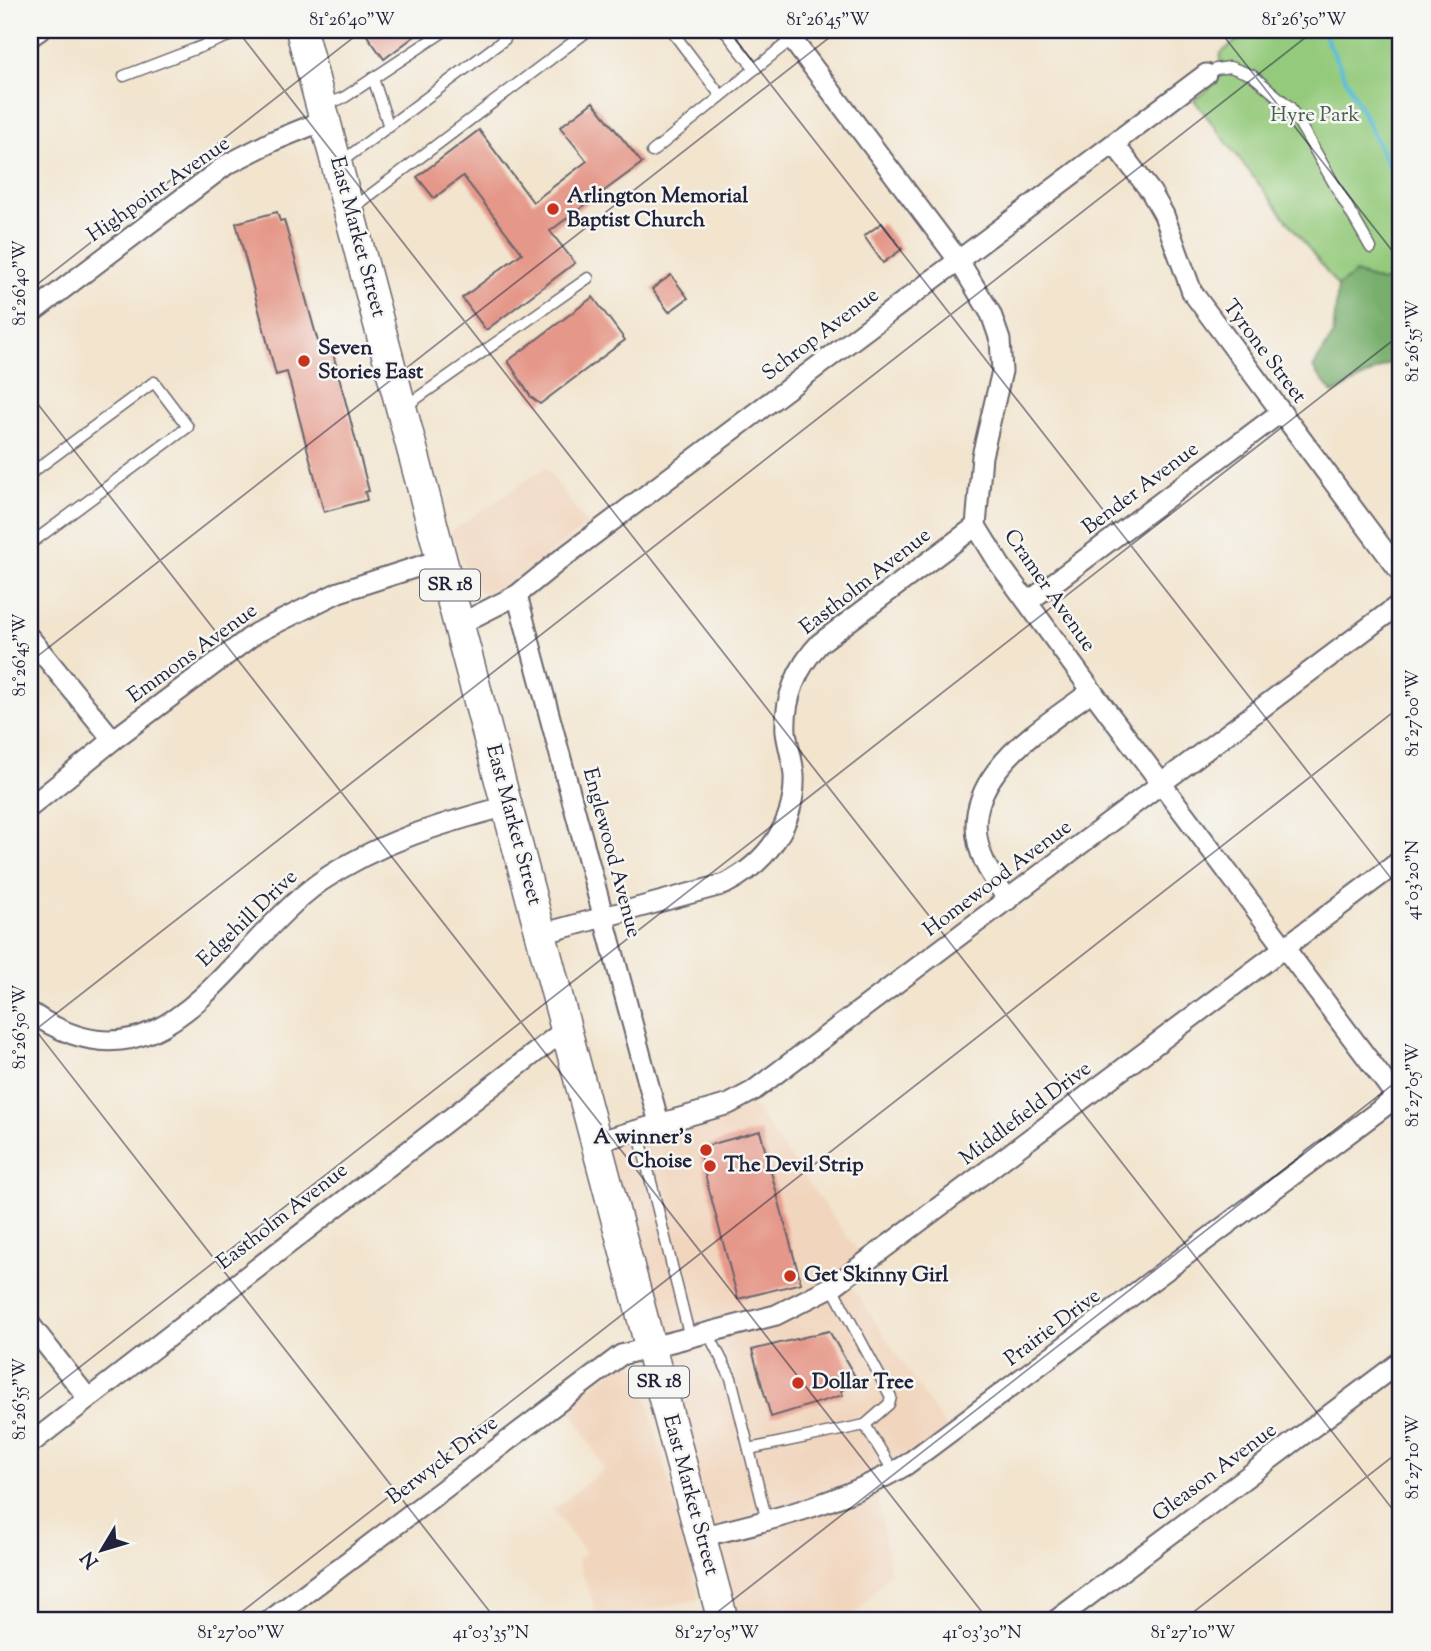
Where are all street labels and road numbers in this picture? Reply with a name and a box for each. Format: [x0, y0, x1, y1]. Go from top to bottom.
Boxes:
street label: Highpoint Avenue [82, 130, 236, 250]
street label: East Market Street [321, 153, 393, 321]
street label: Schrop Avenue [756, 281, 886, 389]
street label: Tyrone Street [1215, 294, 1313, 410]
street label: Bender Avenue [1076, 435, 1206, 543]
street label: Eastholm Avenue [794, 521, 938, 643]
street label: Cramer Avenue [996, 524, 1102, 658]
road number: SR 18 [420, 570, 480, 600]
street label: Emmons Avenue [122, 597, 264, 711]
street label: East Market Street [477, 741, 549, 909]
street label: Englewood Avenue [574, 765, 648, 941]
street label: Homewood Avenue [917, 813, 1079, 945]
street label: Edgehill Drive [191, 863, 305, 975]
street label: Middlefield Drive [954, 1055, 1098, 1173]
street label: Eastholm Avenue [211, 1156, 355, 1278]
street label: Prairie Drive [999, 1282, 1107, 1374]
road number: SR 18 [629, 1366, 689, 1398]
street label: Berwyck Drive [381, 1409, 505, 1513]
street label: East Market Street [654, 1411, 726, 1579]
street label: Gleason Avenue [1146, 1416, 1284, 1530]

